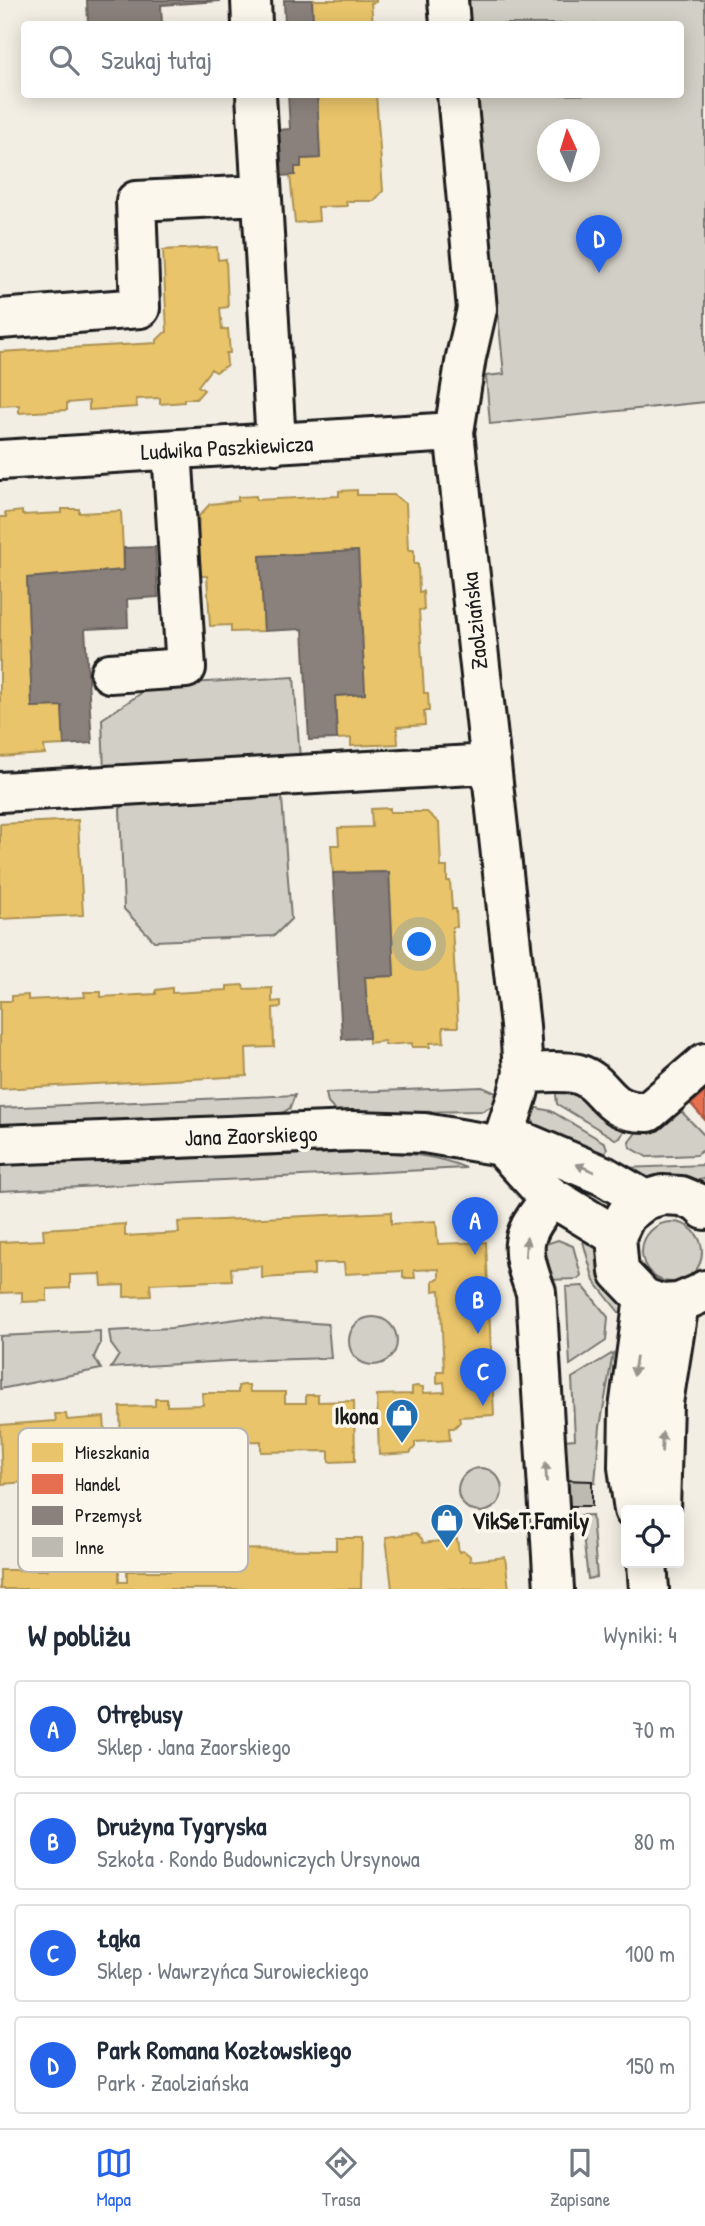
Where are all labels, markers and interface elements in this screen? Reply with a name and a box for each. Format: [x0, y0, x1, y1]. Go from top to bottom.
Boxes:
search box [21, 21, 684, 98]
icon: search [45, 41, 83, 79]
text: Szukaj tutaj [101, 42, 212, 77]
north arrow [537, 119, 600, 182]
pin: D [576, 215, 622, 273]
street label: Ludwika Paszkiewicza [140, 427, 314, 467]
street label: Zaolziańska [453, 571, 495, 671]
your location [402, 927, 436, 961]
street label: Jana Zaorskiego [184, 1117, 318, 1153]
one-way arrow [574, 1162, 595, 1173]
pin: A [452, 1197, 498, 1255]
one-way arrow [521, 1236, 532, 1258]
pin: B [455, 1276, 501, 1334]
pin: C [460, 1348, 506, 1406]
one-way arrow [629, 1355, 640, 1377]
shop icon: Ikona [383, 1396, 421, 1445]
place label: Ikona [334, 1400, 378, 1431]
legend [18, 1428, 248, 1572]
one-way arrow [656, 1431, 668, 1453]
text: Mieszkania [75, 1439, 150, 1465]
one-way arrow [540, 1461, 551, 1483]
text: Handel [75, 1471, 121, 1497]
shop icon: VikSeT.Family [428, 1501, 466, 1550]
text: Przemysł [75, 1502, 143, 1528]
place label: VikSeT.Family [472, 1505, 590, 1537]
map controls [621, 1505, 684, 1568]
button: locate [621, 1505, 684, 1568]
text: Inne [75, 1534, 105, 1560]
text: W pobliżu [28, 1615, 130, 1655]
text: Wyniki: 4 [604, 1619, 677, 1650]
text: Otrębusy [97, 1696, 183, 1731]
text: A [47, 1714, 59, 1745]
text: 70 m [632, 1714, 675, 1745]
text: Sklep · Jana Zaorskiego [97, 1731, 291, 1762]
text: Drużyna Tygryska [97, 1808, 267, 1843]
text: B [47, 1826, 59, 1857]
text: 80 m [634, 1826, 675, 1857]
text: Szkoła · Rondo Budowniczych Ursynowa [97, 1843, 420, 1874]
text: Łąka [97, 1920, 140, 1955]
text: C [47, 1938, 59, 1969]
text: 100 m [625, 1938, 675, 1969]
text: Sklep · Wawrzyńca Surowieckiego [97, 1955, 368, 1986]
text: Park Romana Kozłowskiego [97, 2032, 351, 2067]
text: D [48, 2050, 58, 2081]
text: 150 m [626, 2050, 675, 2081]
text: Park · Zaolziańska [97, 2067, 249, 2098]
tab: Mapa [95, 2144, 133, 2212]
tab: Trasa [322, 2144, 361, 2212]
tab: Zapisane [550, 2144, 610, 2212]

